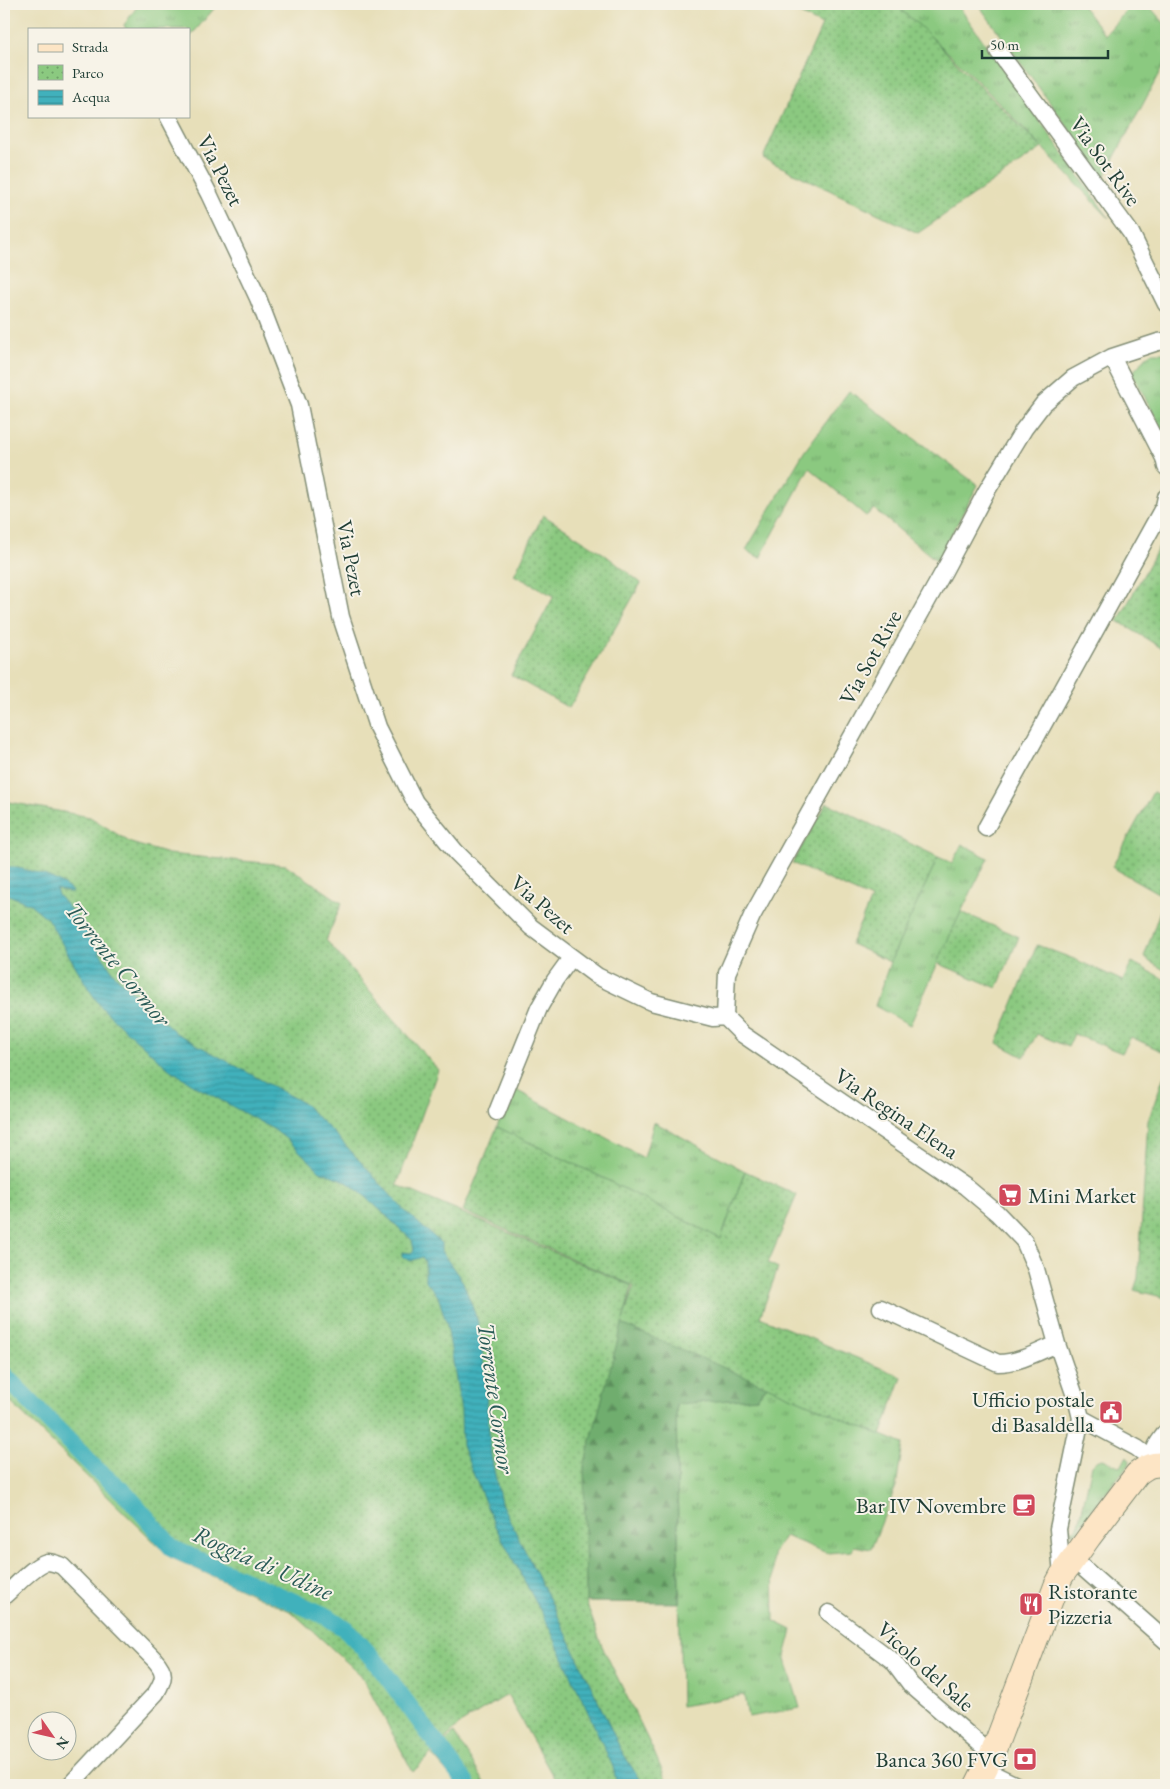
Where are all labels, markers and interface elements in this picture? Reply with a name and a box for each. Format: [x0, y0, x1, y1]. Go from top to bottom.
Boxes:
legend [28, 28, 190, 118]
scale bar [982, 28, 1109, 60]
text: 50 m [990, 35, 1019, 54]
text: Strada [72, 37, 108, 56]
text: Parco [72, 63, 104, 82]
text: Acqua [71, 87, 110, 106]
street label: Via Sot Rive [1063, 111, 1148, 212]
street label: Via Pezet [190, 130, 251, 211]
street label: Via Pezet [330, 518, 373, 598]
street label: Via Sot Rive [833, 604, 909, 710]
street label: Via Pezet [504, 868, 581, 940]
water label: Torrente Cormor [59, 895, 179, 1034]
street label: Via Regina Elena [829, 1061, 965, 1166]
place label: Mini Market [1028, 1181, 1136, 1210]
supermarket icon: Mini Market [997, 1182, 1023, 1208]
water label: Torrente Cormor [471, 1321, 523, 1477]
place label: Ufficio postale di Basaldella [972, 1385, 1094, 1439]
public building icon: Ufficio postale di Basaldella [1098, 1399, 1124, 1425]
place label: Bar IV Novembre [856, 1491, 1006, 1520]
cafe icon: Bar IV Novembre [1011, 1492, 1037, 1518]
water label: Roggia di Udine [188, 1518, 339, 1608]
place label: Ristorante Pizzeria [1048, 1577, 1138, 1631]
restaurant icon: Ristorante Pizzeria [1018, 1591, 1044, 1617]
street label: Vicolo del Sale [871, 1615, 981, 1718]
north arrow [28, 1712, 78, 1762]
text: N [52, 1734, 73, 1754]
place label: Banca 360 FVG [875, 1745, 1008, 1774]
bank icon: Banca 360 FVG [1012, 1746, 1038, 1772]

